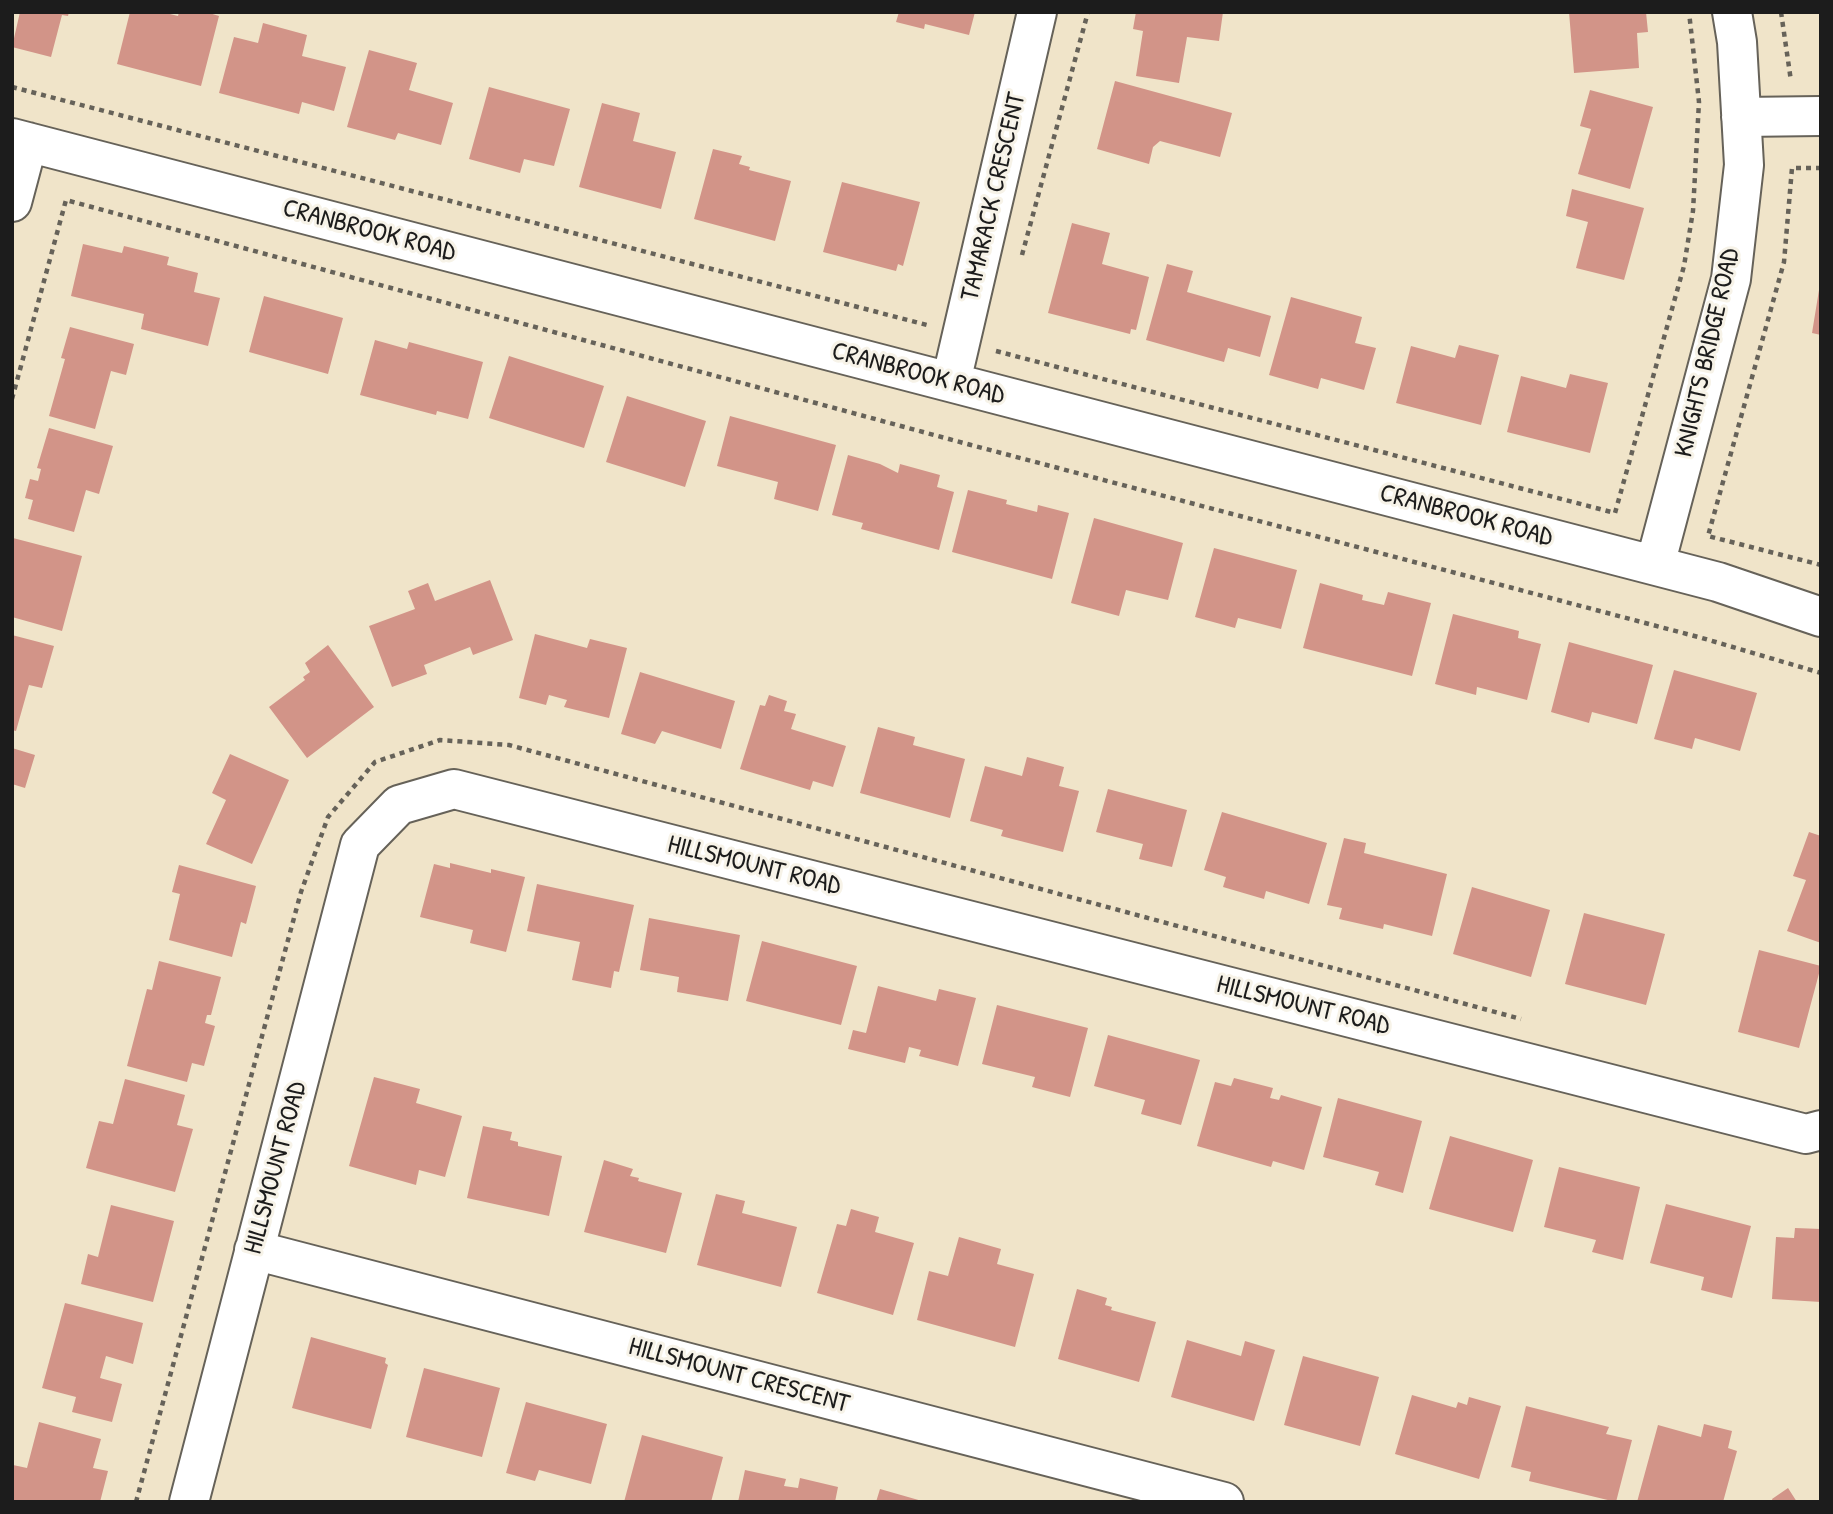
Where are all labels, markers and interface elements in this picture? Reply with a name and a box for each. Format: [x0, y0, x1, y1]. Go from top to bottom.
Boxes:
street label: TAMARACK CRESCENT [955, 90, 1033, 304]
street label: CRANBROOK ROAD [279, 193, 459, 269]
street label: KNIGHTS BRIDGE ROAD [1669, 246, 1747, 460]
street label: CRANBROOK ROAD [828, 336, 1008, 412]
street label: CRANBROOK ROAD [1376, 478, 1556, 554]
street label: HILLSMOUNT ROAD [664, 829, 844, 903]
street label: HILLSMOUNT ROAD [1213, 969, 1393, 1043]
street label: HILLSMOUNT ROAD [238, 1078, 314, 1258]
street label: HILLSMOUNT CRESCENT [625, 1332, 853, 1420]

